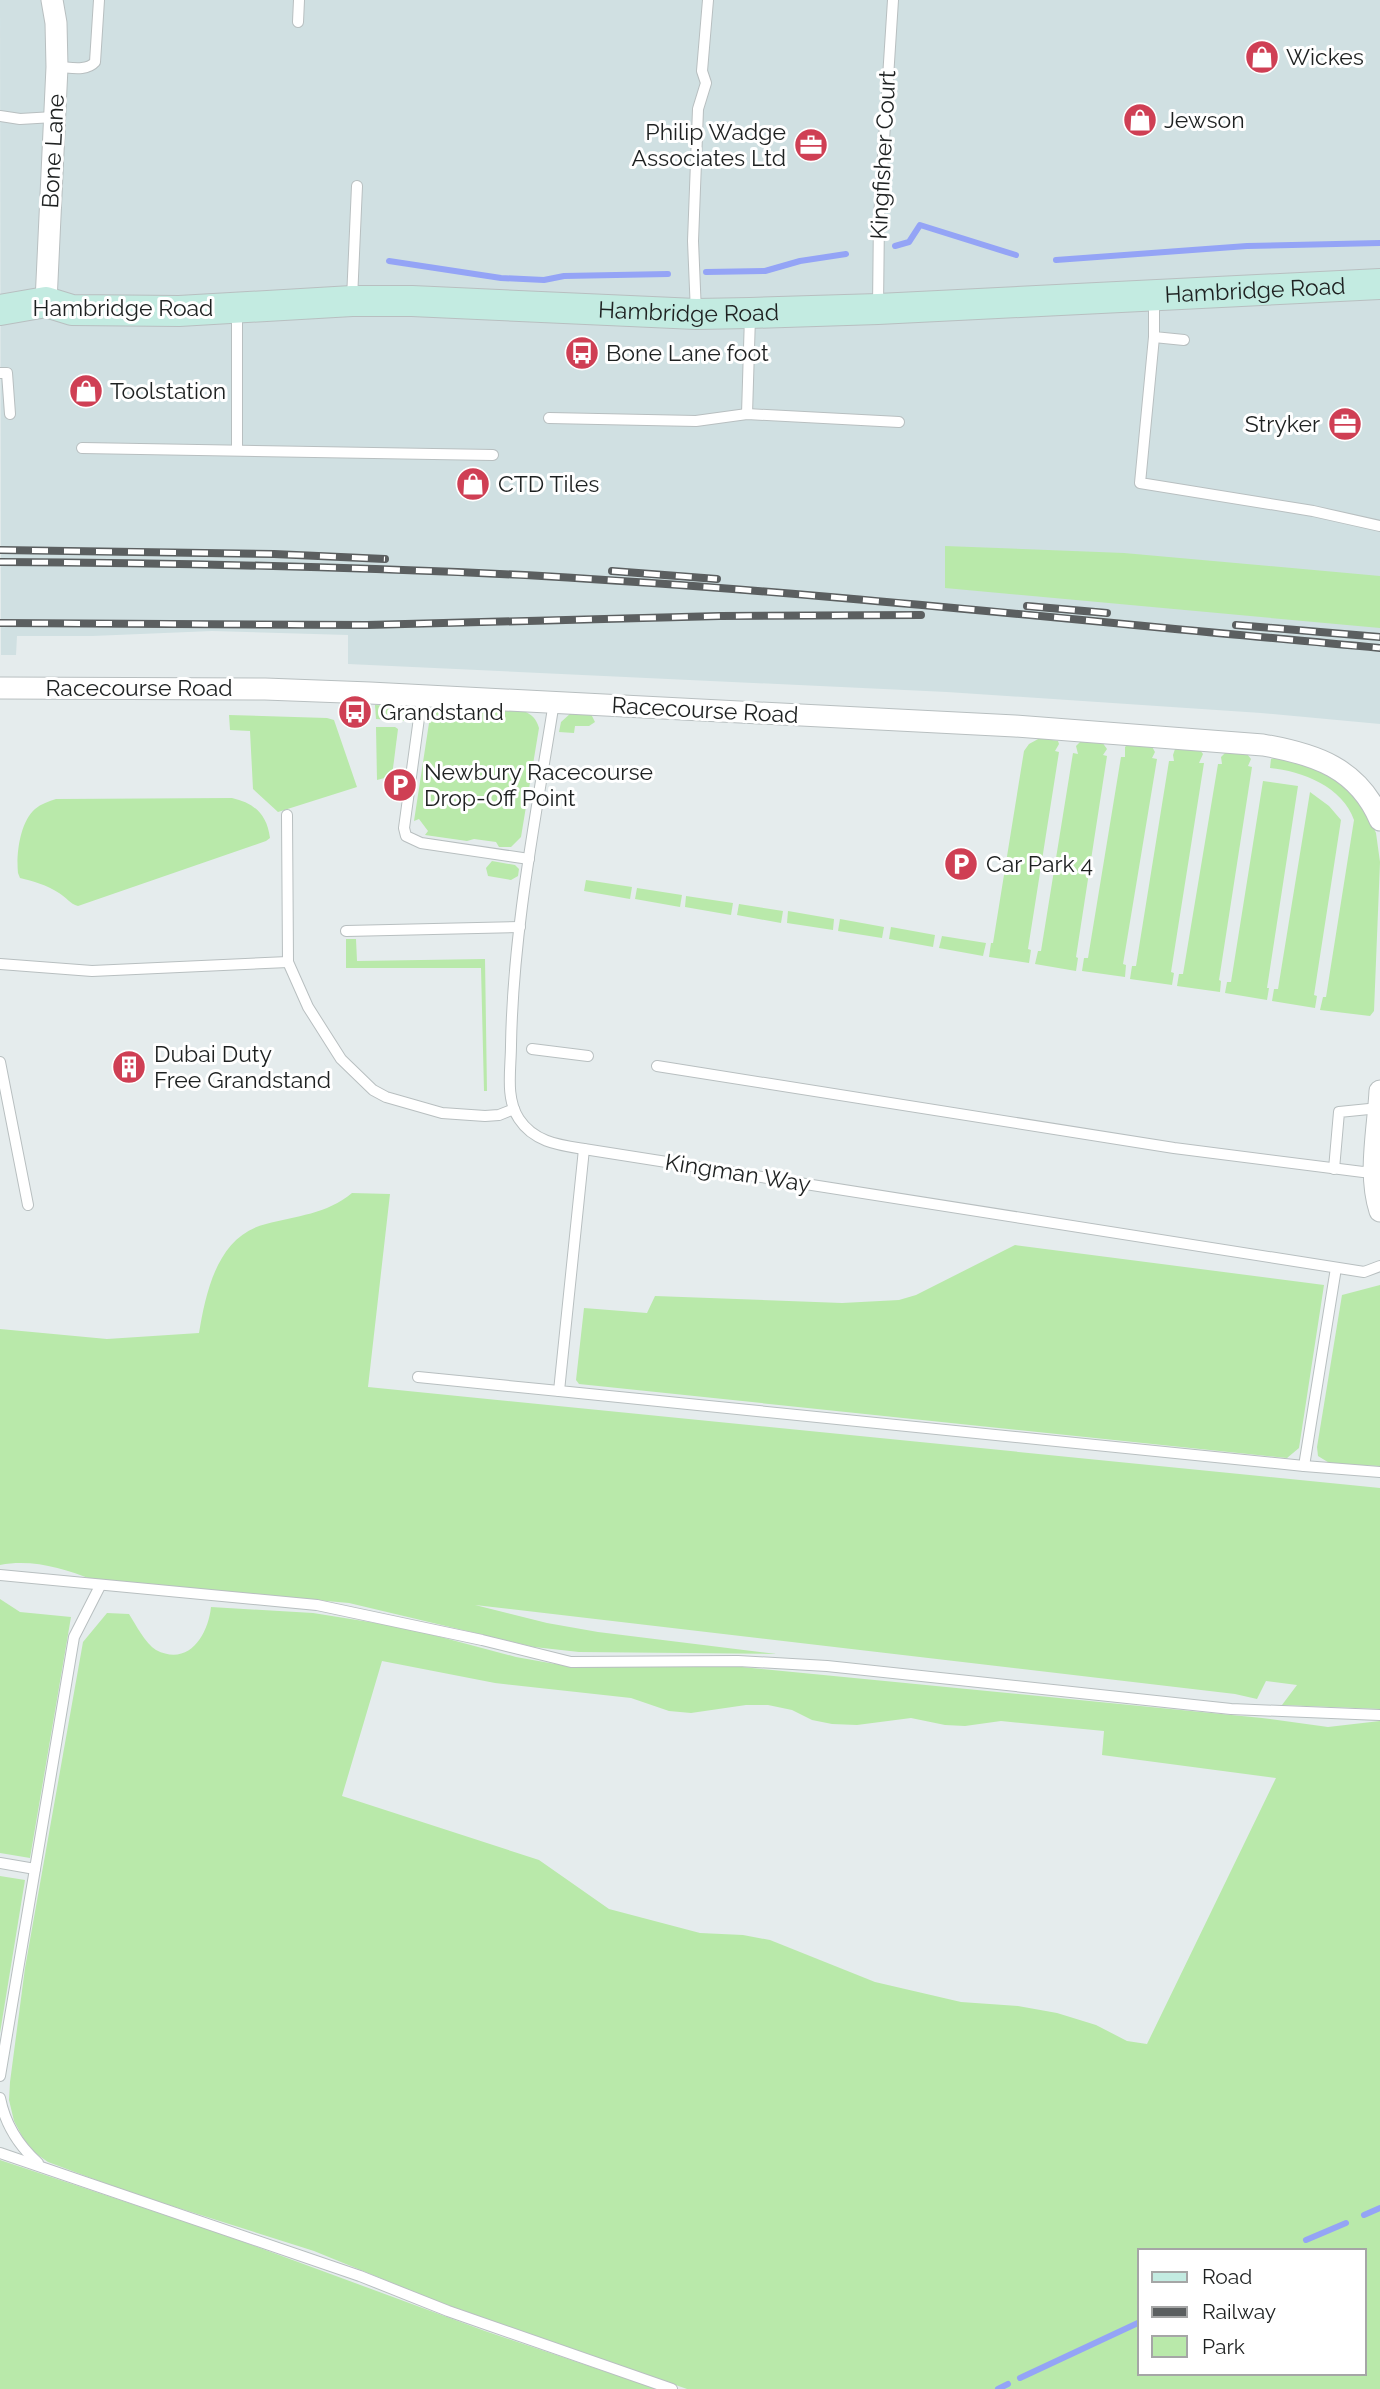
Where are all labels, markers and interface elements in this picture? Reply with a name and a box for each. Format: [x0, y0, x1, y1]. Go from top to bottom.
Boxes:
shop icon: Wickes [1243, 38, 1281, 76]
place label: Wickes [1286, 43, 1364, 70]
street label: Kingfisher Court [865, 69, 900, 240]
street label: Bone Lane [36, 93, 69, 209]
shop icon: Jewson [1121, 101, 1159, 139]
place label: Jewson [1164, 106, 1245, 133]
place label: Philip Wadge Associates Ltd [632, 118, 786, 171]
office icon: Philip Wadge Associates Ltd [792, 126, 830, 164]
street label: Hambridge Road [1164, 272, 1346, 308]
street label: Hambridge Road [33, 294, 213, 321]
street label: Hambridge Road [598, 296, 779, 327]
bus stop icon: Bone Lane foot [563, 334, 601, 372]
place label: Bone Lane foot [606, 339, 769, 366]
shop icon: Toolstation [67, 372, 105, 410]
place label: Toolstation [110, 377, 226, 404]
office icon: Stryker [1326, 405, 1364, 443]
place label: Stryker [1245, 410, 1320, 437]
shop icon: CTD Tiles [454, 465, 492, 503]
place label: CTD Tiles [498, 470, 599, 497]
street label: Racecourse Road [46, 674, 232, 701]
street label: Racecourse Road [611, 691, 799, 728]
bus stop icon: Grandstand [336, 693, 374, 731]
place label: Grandstand [380, 698, 504, 725]
place label: Newbury Racecourse Drop-Off Point [424, 758, 653, 811]
parking icon: Newbury Racecourse Drop-Off Point [381, 766, 419, 804]
parking icon: Car Park 4 [942, 845, 980, 883]
place label: Car Park 4 [986, 850, 1093, 877]
place label: Dubai Duty Free Grandstand [154, 1040, 331, 1093]
building icon: Dubai Duty Free Grandstand [110, 1048, 148, 1086]
street label: Kingman Way [663, 1148, 813, 1197]
legend [1138, 2249, 1366, 2375]
text: Road [1202, 2264, 1252, 2289]
text: Railway [1202, 2299, 1276, 2324]
text: Park [1202, 2334, 1245, 2359]

